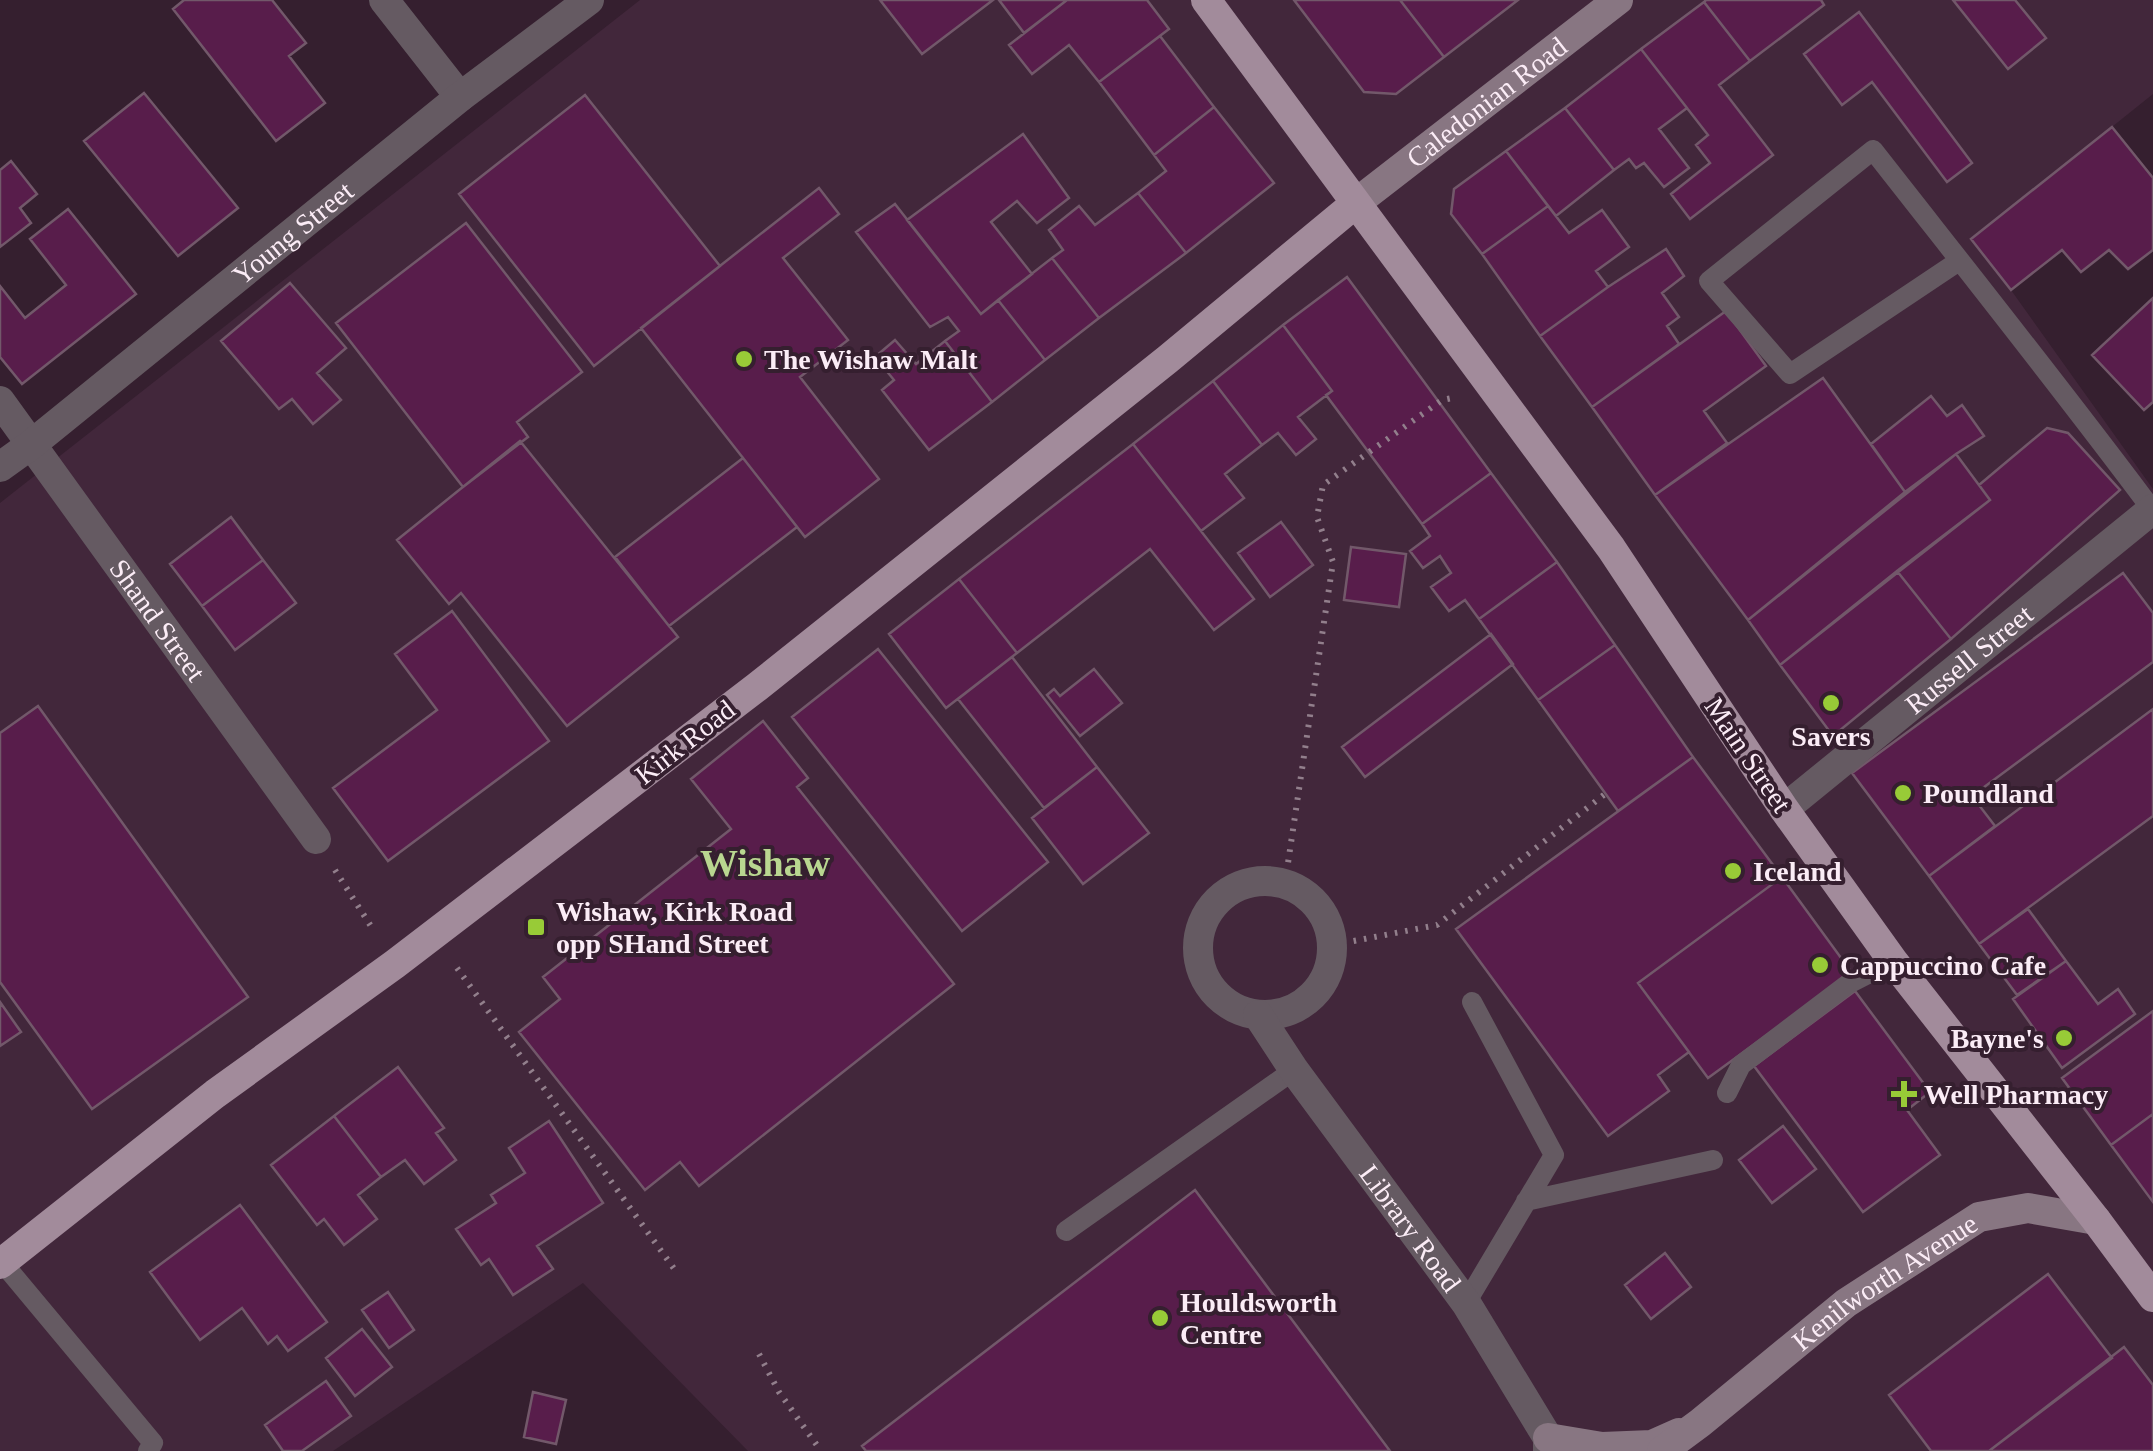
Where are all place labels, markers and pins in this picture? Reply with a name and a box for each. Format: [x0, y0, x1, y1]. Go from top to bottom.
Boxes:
place label: The Wishaw Malt [764, 344, 978, 375]
marker: The Wishaw Malt [733, 348, 755, 370]
marker: Savers [1820, 692, 1842, 714]
place label: Savers [1791, 721, 1871, 752]
place label: Poundland [1923, 778, 2054, 809]
marker: Poundland [1892, 782, 1914, 804]
place label: Iceland [1753, 856, 1842, 887]
marker: Iceland [1722, 860, 1744, 882]
place label: Wishaw, Kirk Road opp SHand Street [556, 896, 793, 959]
marker: Wishaw, Kirk Road opp SHand Street [525, 916, 547, 938]
place label: Cappuccino Cafe [1840, 950, 2046, 981]
marker: Cappuccino Cafe [1809, 954, 1831, 976]
place label: Bayne's [1951, 1023, 2044, 1054]
marker: Bayne's [2053, 1027, 2075, 1049]
place label: Well Pharmacy [1924, 1079, 2108, 1110]
marker: Well Pharmacy [1893, 1083, 1915, 1105]
place label: Houldsworth Centre [1180, 1287, 1338, 1350]
marker: Houldsworth Centre [1149, 1307, 1171, 1329]

